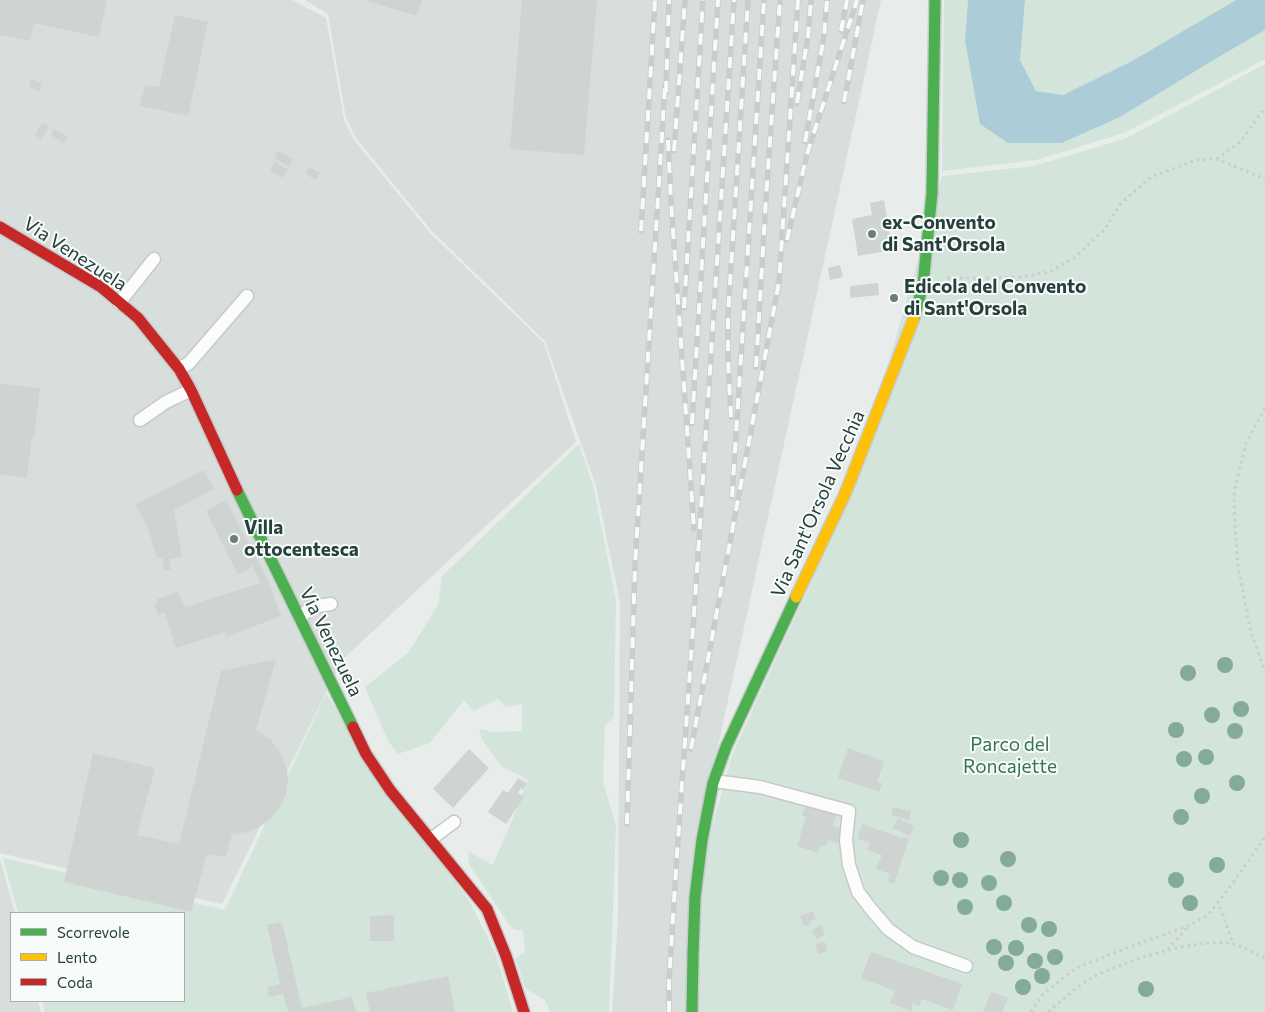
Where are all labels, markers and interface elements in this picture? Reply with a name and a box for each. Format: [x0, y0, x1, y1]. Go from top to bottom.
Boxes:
street label: Via Venezuela [19, 212, 131, 296]
place label: ex-Convento di Sant'Orsola [882, 212, 1005, 256]
marker: ex-Convento di Sant'Orsola [866, 228, 878, 240]
place label: Edicola del Convento di Sant'Orsola [904, 276, 1086, 320]
marker: Edicola del Convento di Sant'Orsola [888, 292, 900, 304]
street label: Via Sant'Orsola Vecchia [766, 407, 870, 601]
place label: Villa ottocentesca [244, 517, 359, 561]
marker: Villa ottocentesca [228, 533, 240, 545]
street label: Via Venezuela [295, 584, 367, 700]
park label: Parco del Roncajette [963, 734, 1057, 778]
legend [10, 912, 185, 1002]
text: Scorrevole [57, 923, 130, 941]
text: Lento [57, 948, 97, 966]
text: Coda [57, 973, 93, 991]

